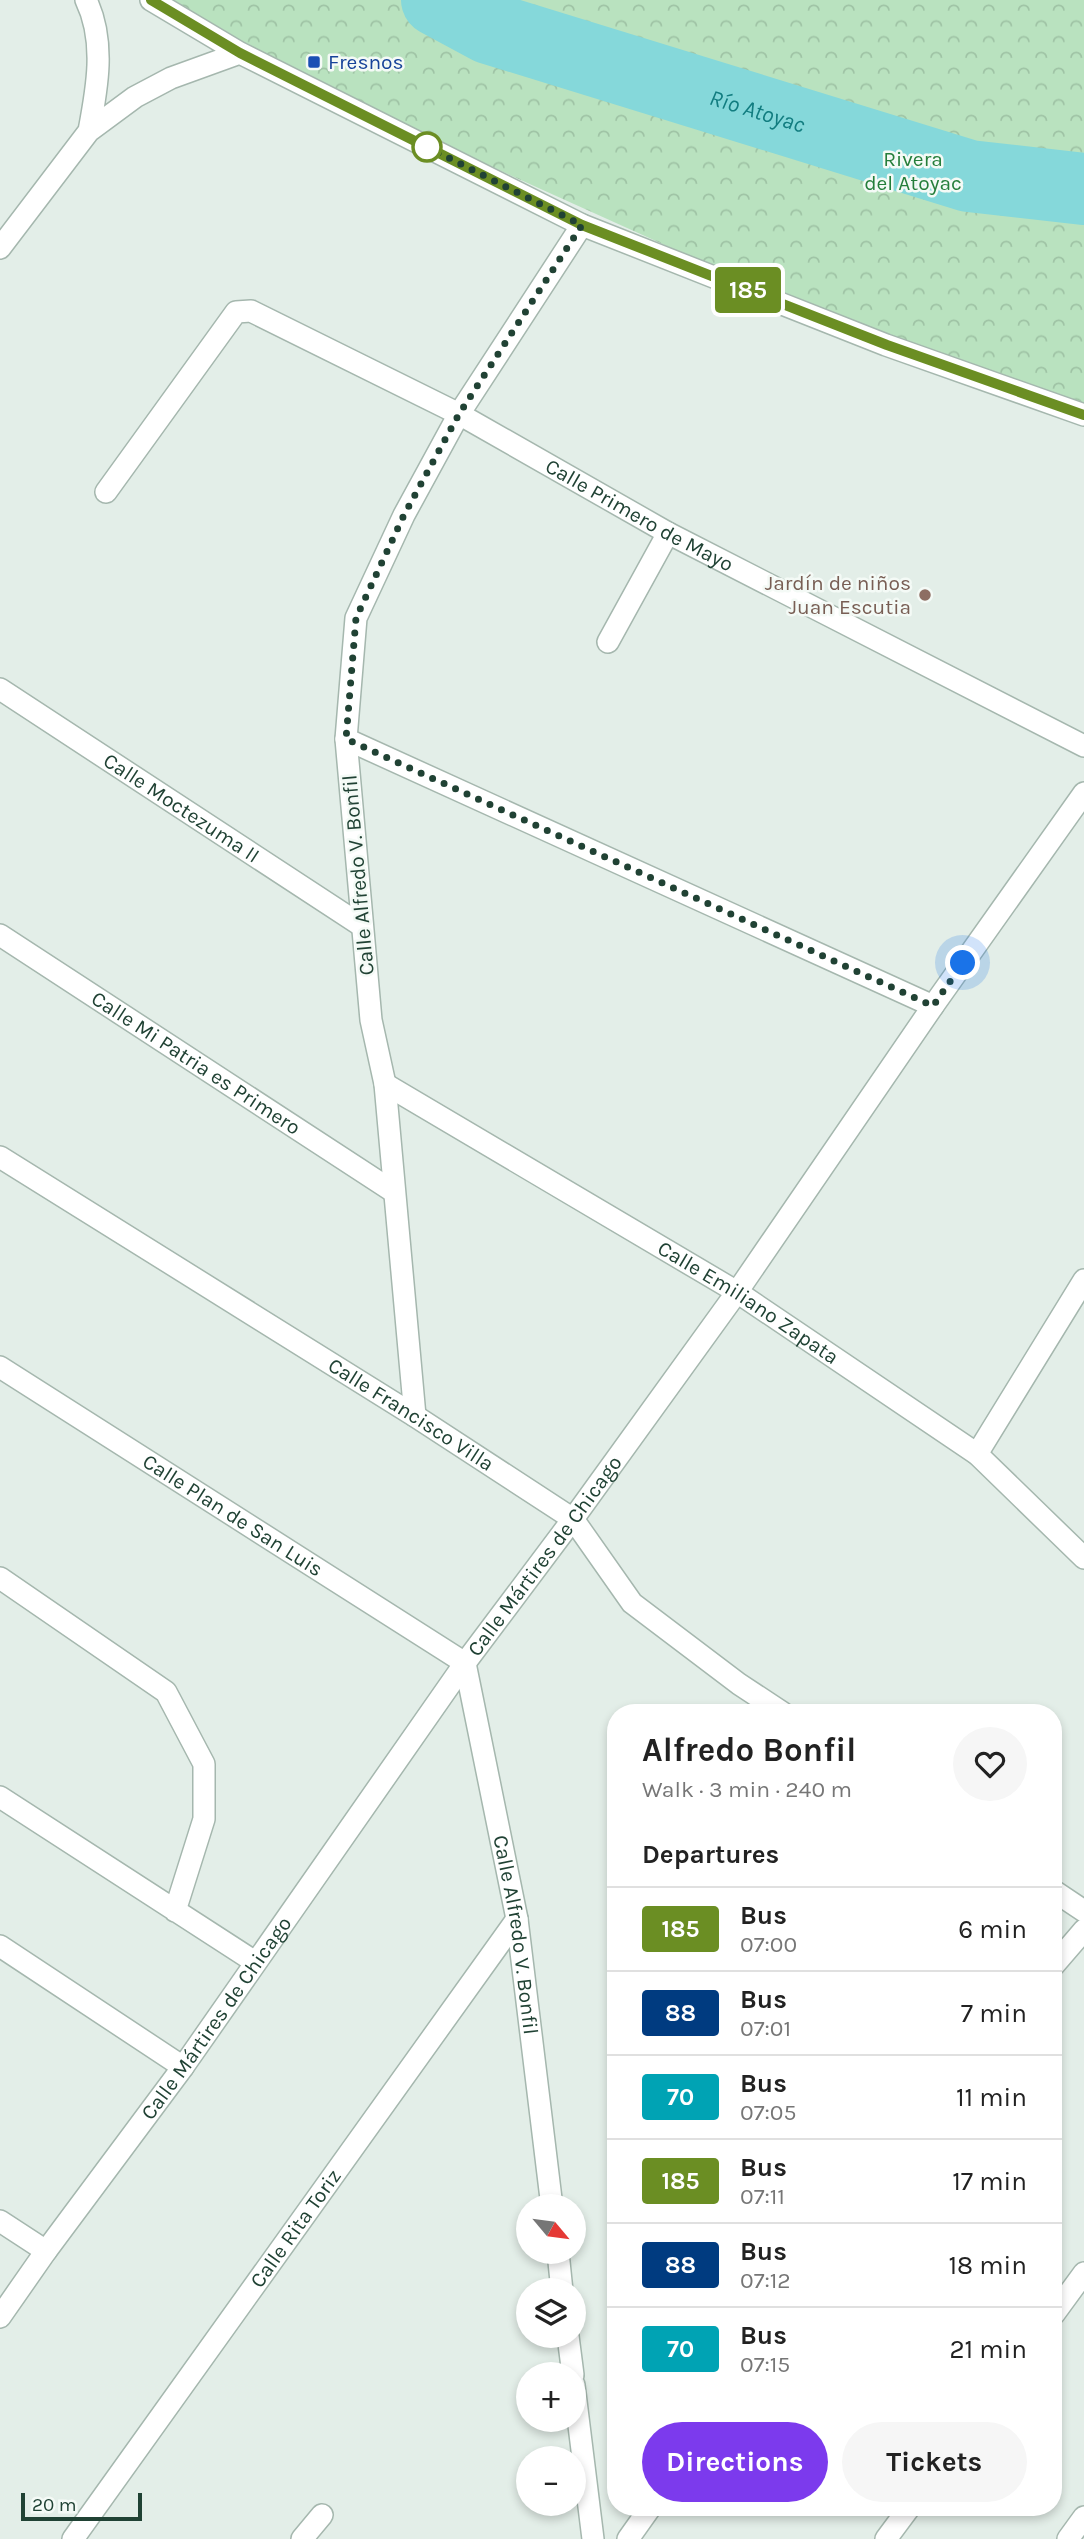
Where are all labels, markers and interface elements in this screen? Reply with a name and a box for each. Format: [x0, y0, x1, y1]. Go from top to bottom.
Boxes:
place label: Fresnos [328, 50, 404, 74]
marker: Fresnos [306, 54, 322, 70]
water label: Río Atoyac [706, 83, 809, 138]
unlabelled marker [412, 132, 442, 162]
park label: Rivera del Atoyac [864, 147, 962, 195]
line badge: 185 [708, 267, 788, 313]
text: 185 [729, 276, 767, 304]
street label: Calle Primero de Mayo [541, 454, 737, 576]
place label: Jardín de niños Juan Escutia [765, 571, 911, 619]
marker: Jardín de niños Juan Escutia [917, 587, 933, 603]
street label: Calle Moctezuma II [99, 748, 264, 868]
street label: Calle Alfredo V. Bonfil [337, 774, 379, 976]
your location [945, 945, 980, 980]
street label: Calle Mi Patria es Primero [87, 986, 305, 1140]
street label: Calle Emiliano Zapata [654, 1236, 843, 1369]
street label: Calle Francisco Villa [324, 1353, 498, 1476]
street label: Calle Plan de San Luis [138, 1449, 327, 1581]
street label: Calle Mártires de Chicago [462, 1451, 627, 1661]
button: heart [953, 1727, 1027, 1801]
text: Alfredo Bonfil [642, 1731, 856, 1769]
text: Walk · 3 min · 240 m [642, 1776, 852, 1803]
street label: Calle Alfredo V. Bonfil [488, 1833, 543, 2036]
text: Departures [642, 1839, 779, 1870]
text: Bus [740, 1900, 787, 1931]
street label: Calle Mártires de Chicago [136, 1912, 296, 2124]
text: 6 min [958, 1914, 1027, 1945]
text: 185 [661, 1915, 700, 1943]
text: 07:00 [740, 1931, 797, 1958]
text: Bus [740, 1984, 787, 2015]
text: 7 min [961, 1998, 1027, 2029]
text: 88 [665, 1999, 696, 2027]
text: 07:01 [740, 2015, 791, 2042]
text: Bus [740, 2068, 787, 2099]
text: 11 min [956, 2082, 1027, 2113]
text: 70 [667, 2083, 694, 2111]
text: 07:05 [740, 2099, 796, 2126]
text: Bus [740, 2152, 787, 2183]
street label: Calle Rita Toriz [245, 2165, 346, 2292]
text: 17 min [952, 2166, 1027, 2197]
text: 185 [661, 2167, 700, 2195]
text: 07:11 [740, 2183, 785, 2210]
north arrow [516, 2194, 586, 2264]
map controls [516, 2194, 586, 2516]
text: Bus [740, 2236, 787, 2267]
text: 18 min [948, 2250, 1027, 2281]
text: 88 [665, 2251, 696, 2279]
text: 07:12 [740, 2267, 791, 2294]
button: layers [516, 2278, 586, 2348]
text: Bus [740, 2320, 787, 2351]
text: 21 min [949, 2334, 1027, 2365]
text: 70 [667, 2335, 694, 2363]
text: 07:15 [740, 2351, 790, 2378]
button: + [516, 2362, 586, 2432]
button: Directions [642, 2422, 828, 2502]
button: Tickets [842, 2422, 1027, 2502]
button: − [516, 2446, 586, 2516]
scale bar [21, 2490, 142, 2522]
text: 20 m [32, 2494, 77, 2516]

